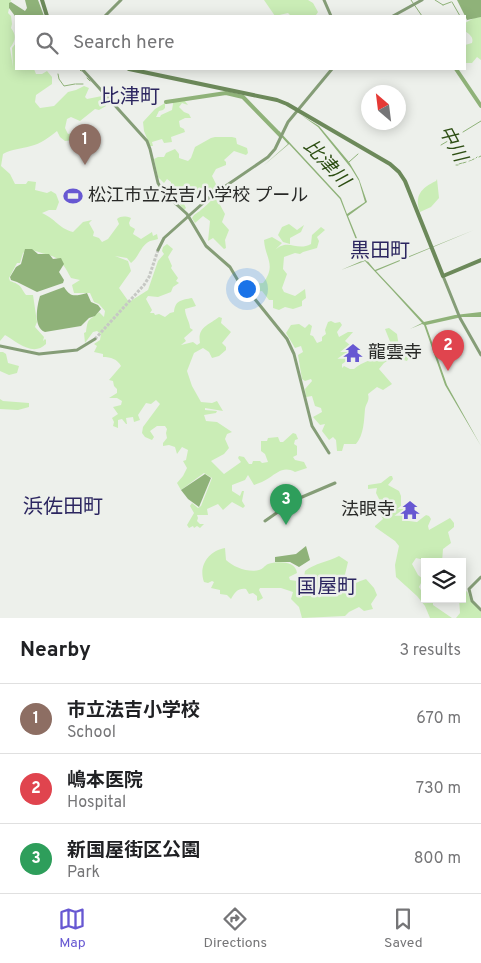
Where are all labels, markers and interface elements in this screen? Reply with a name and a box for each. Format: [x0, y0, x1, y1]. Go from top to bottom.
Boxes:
search box [15, 15, 466, 70]
icon: search [33, 29, 61, 57]
text: Search here [73, 31, 175, 55]
district label: 比津町 [100, 85, 160, 111]
north arrow [361, 85, 406, 130]
water label: 中川 [432, 122, 472, 168]
pin: 1 [69, 124, 101, 165]
water label: 比津川 [298, 135, 356, 194]
sports icon: 松江市立法吉小学校 プール [62, 185, 84, 207]
place label: 松江市立法吉小学校 プール [88, 185, 308, 208]
district label: 黒田町 [350, 239, 410, 265]
your location [234, 276, 260, 302]
pin: 2 [432, 330, 464, 371]
temple icon: 龍雲寺 [342, 342, 364, 364]
place label: 龍雲寺 [368, 342, 422, 365]
pin: 3 [270, 484, 302, 525]
district label: 浜佐田町 [23, 495, 103, 521]
place label: 法眼寺 [341, 499, 395, 522]
temple icon: 法眼寺 [399, 499, 421, 521]
map controls [421, 558, 466, 603]
button: layers [421, 558, 466, 603]
district label: 国屋町 [297, 575, 357, 601]
text: Nearby [20, 637, 91, 664]
text: 3 results [399, 641, 461, 661]
text: 市立法吉小学校 [67, 699, 200, 723]
text: 1 [33, 709, 39, 729]
text: 670 m [416, 709, 461, 729]
text: School [67, 723, 116, 743]
text: 嶋本医院 [67, 769, 143, 793]
text: 2 [31, 779, 41, 799]
text: 730 m [416, 779, 461, 799]
text: Hospital [67, 793, 126, 813]
text: 新国屋街区公園 [67, 839, 200, 863]
text: 3 [31, 849, 41, 869]
text: 800 m [414, 849, 461, 869]
text: Park [67, 863, 100, 883]
tab: Map [58, 905, 86, 952]
tab: Directions [203, 905, 267, 952]
tab: Saved [384, 905, 423, 952]

